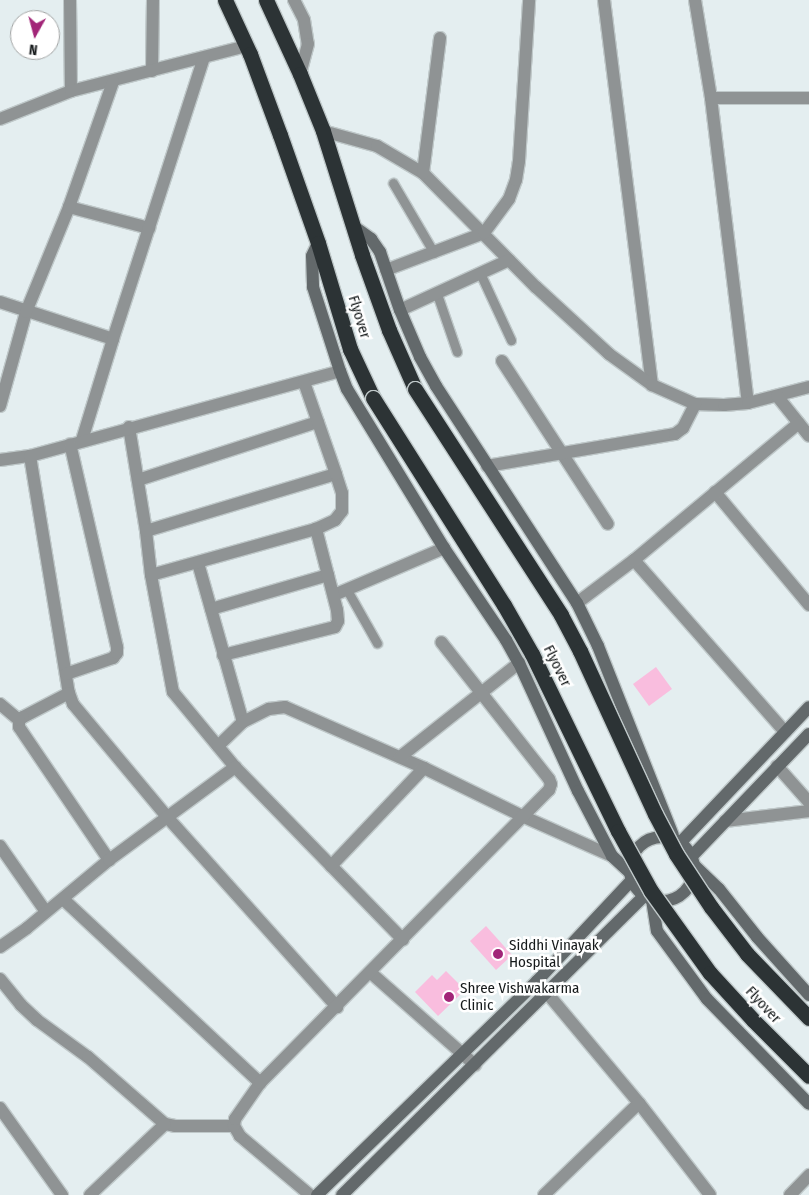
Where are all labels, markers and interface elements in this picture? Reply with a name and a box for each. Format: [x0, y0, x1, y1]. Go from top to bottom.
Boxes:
north arrow [10, 10, 60, 60]
text: N [28, 40, 38, 58]
street label: Flyover [344, 293, 374, 341]
street label: Flyover [539, 642, 575, 690]
place label: Siddhi Vinayak Hospital [509, 936, 599, 971]
marker: Siddhi Vinayak Hospital [491, 947, 505, 961]
place label: Shree Vishwakarma Clinic [460, 979, 579, 1014]
street label: Flyover [741, 983, 785, 1027]
marker: Shree Vishwakarma Clinic [442, 990, 456, 1004]

